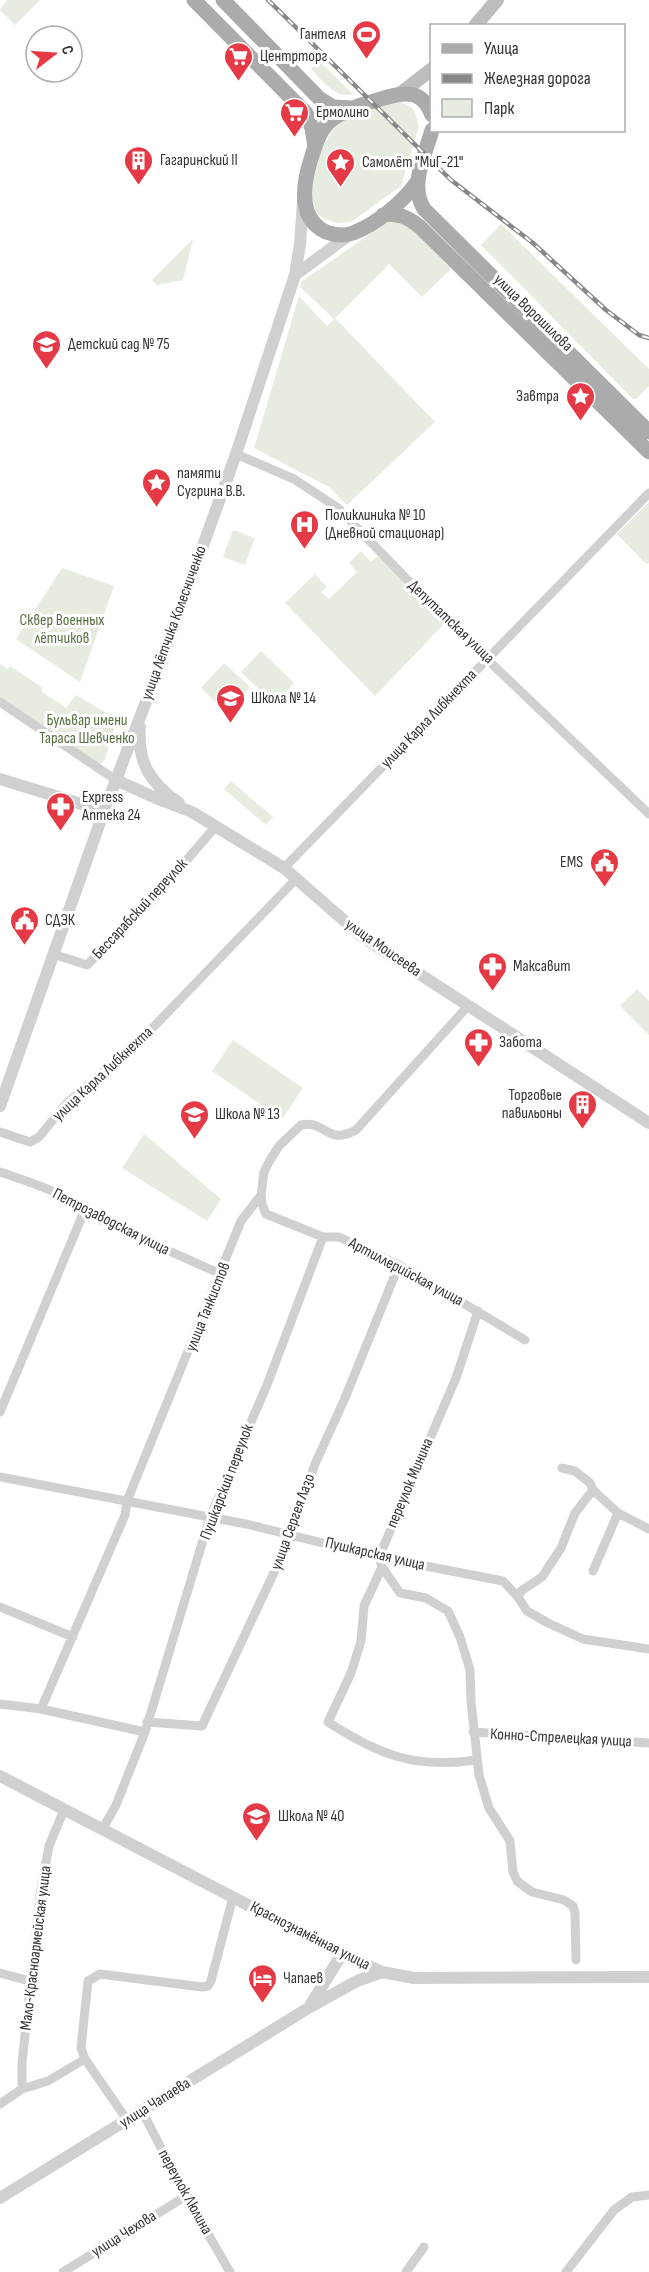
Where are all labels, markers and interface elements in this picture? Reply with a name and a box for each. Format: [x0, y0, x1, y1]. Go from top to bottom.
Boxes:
sports icon: Гантеля [351, 18, 383, 60]
north arrow [24, 24, 84, 84]
legend [430, 24, 625, 132]
place label: Гантеля [300, 25, 346, 44]
text: Улица [484, 38, 519, 59]
supermarket icon: Центрторг [223, 40, 255, 82]
text: С [57, 43, 77, 57]
place label: Центрторг [260, 47, 328, 66]
text: Железная дорога [484, 68, 591, 89]
supermarket icon: Ермолино [279, 96, 311, 138]
text: Парк [484, 98, 515, 119]
place label: Ермолино [316, 103, 369, 122]
building icon: Гагаринский II [123, 144, 155, 186]
place icon: Самолёт "МиГ-21" [325, 146, 357, 188]
place label: Гагаринский II [160, 151, 238, 170]
place label: Самолёт "МиГ-21" [362, 153, 463, 172]
street label: улица Ворошилова [489, 270, 577, 356]
school or university icon: Детский сад № 75 [31, 328, 63, 370]
place label: Детский сад № 75 [68, 335, 170, 354]
place icon: Завтра [564, 380, 596, 422]
place label: Завтра [516, 387, 559, 406]
place label: памяти Сугрина В.В. [177, 464, 245, 501]
place icon: памяти Сугрина В.В. [140, 466, 172, 508]
place label: Поликлиника № 10 (Дневной стационар) [325, 506, 444, 543]
hospital icon: Поликлиника № 10 (Дневной стационар) [288, 508, 320, 550]
street label: улица Лётчика Колесниченко [137, 543, 211, 703]
street label: Депутатская улица [404, 576, 498, 668]
park label: Сквер Военных лётчиков [20, 611, 104, 648]
street label: улица Карла Либкнехта [377, 666, 481, 772]
school or university icon: Школа № 14 [214, 682, 246, 724]
place label: Школа № 14 [251, 689, 316, 708]
park label: Бульвар имени Тараса Шевченко [39, 711, 135, 748]
place label: Express Аптека 24 [81, 788, 141, 825]
pharmacy icon: Express Аптека 24 [45, 790, 77, 832]
public building icon: EMS [588, 846, 620, 888]
place label: EMS [560, 853, 583, 872]
street label: Бессарабский переулок [88, 854, 192, 963]
public building icon: СДЭК [8, 904, 40, 946]
place label: СДЭК [45, 911, 76, 930]
street label: улица Моисеева [341, 915, 425, 981]
pharmacy icon: Максавит [476, 950, 508, 992]
place label: Максавит [513, 957, 570, 976]
street label: улица Карла Либкнехта [49, 1023, 157, 1125]
pharmacy icon: Забота [462, 1026, 494, 1068]
place label: Забота [499, 1033, 542, 1052]
place label: Торговые павильоны [502, 1086, 562, 1123]
building icon: Торговые павильоны [567, 1088, 599, 1130]
school or university icon: Школа № 13 [178, 1098, 210, 1140]
place label: Школа № 13 [215, 1105, 280, 1124]
street label: Петрозаводская улица [49, 1184, 173, 1260]
street label: Артиллерийская улица [344, 1233, 467, 1310]
street label: улица Танкистов [181, 1260, 235, 1354]
street label: Пушкарский переулок [196, 1421, 258, 1542]
street label: переулок Минина [383, 1435, 437, 1531]
street label: улица Сергея Лазо [267, 1471, 319, 1573]
street label: Пушкарская улица [323, 1533, 427, 1575]
street label: Конно-Стрелецкая улица [490, 1725, 632, 1751]
school or university icon: Школа № 40 [241, 1800, 273, 1842]
place label: Школа № 40 [278, 1807, 344, 1826]
street label: Мало-Красноармейская улица [16, 1865, 56, 2031]
street label: Краснознамённая улица [247, 1898, 373, 1974]
hotel icon: Чапаев [246, 1962, 278, 2004]
place label: Чапаев [283, 1969, 323, 1988]
street label: улица Чапаева [116, 2074, 194, 2132]
street label: переулок Люлина [154, 2146, 216, 2238]
street label: улица Чехова [88, 2207, 160, 2261]

